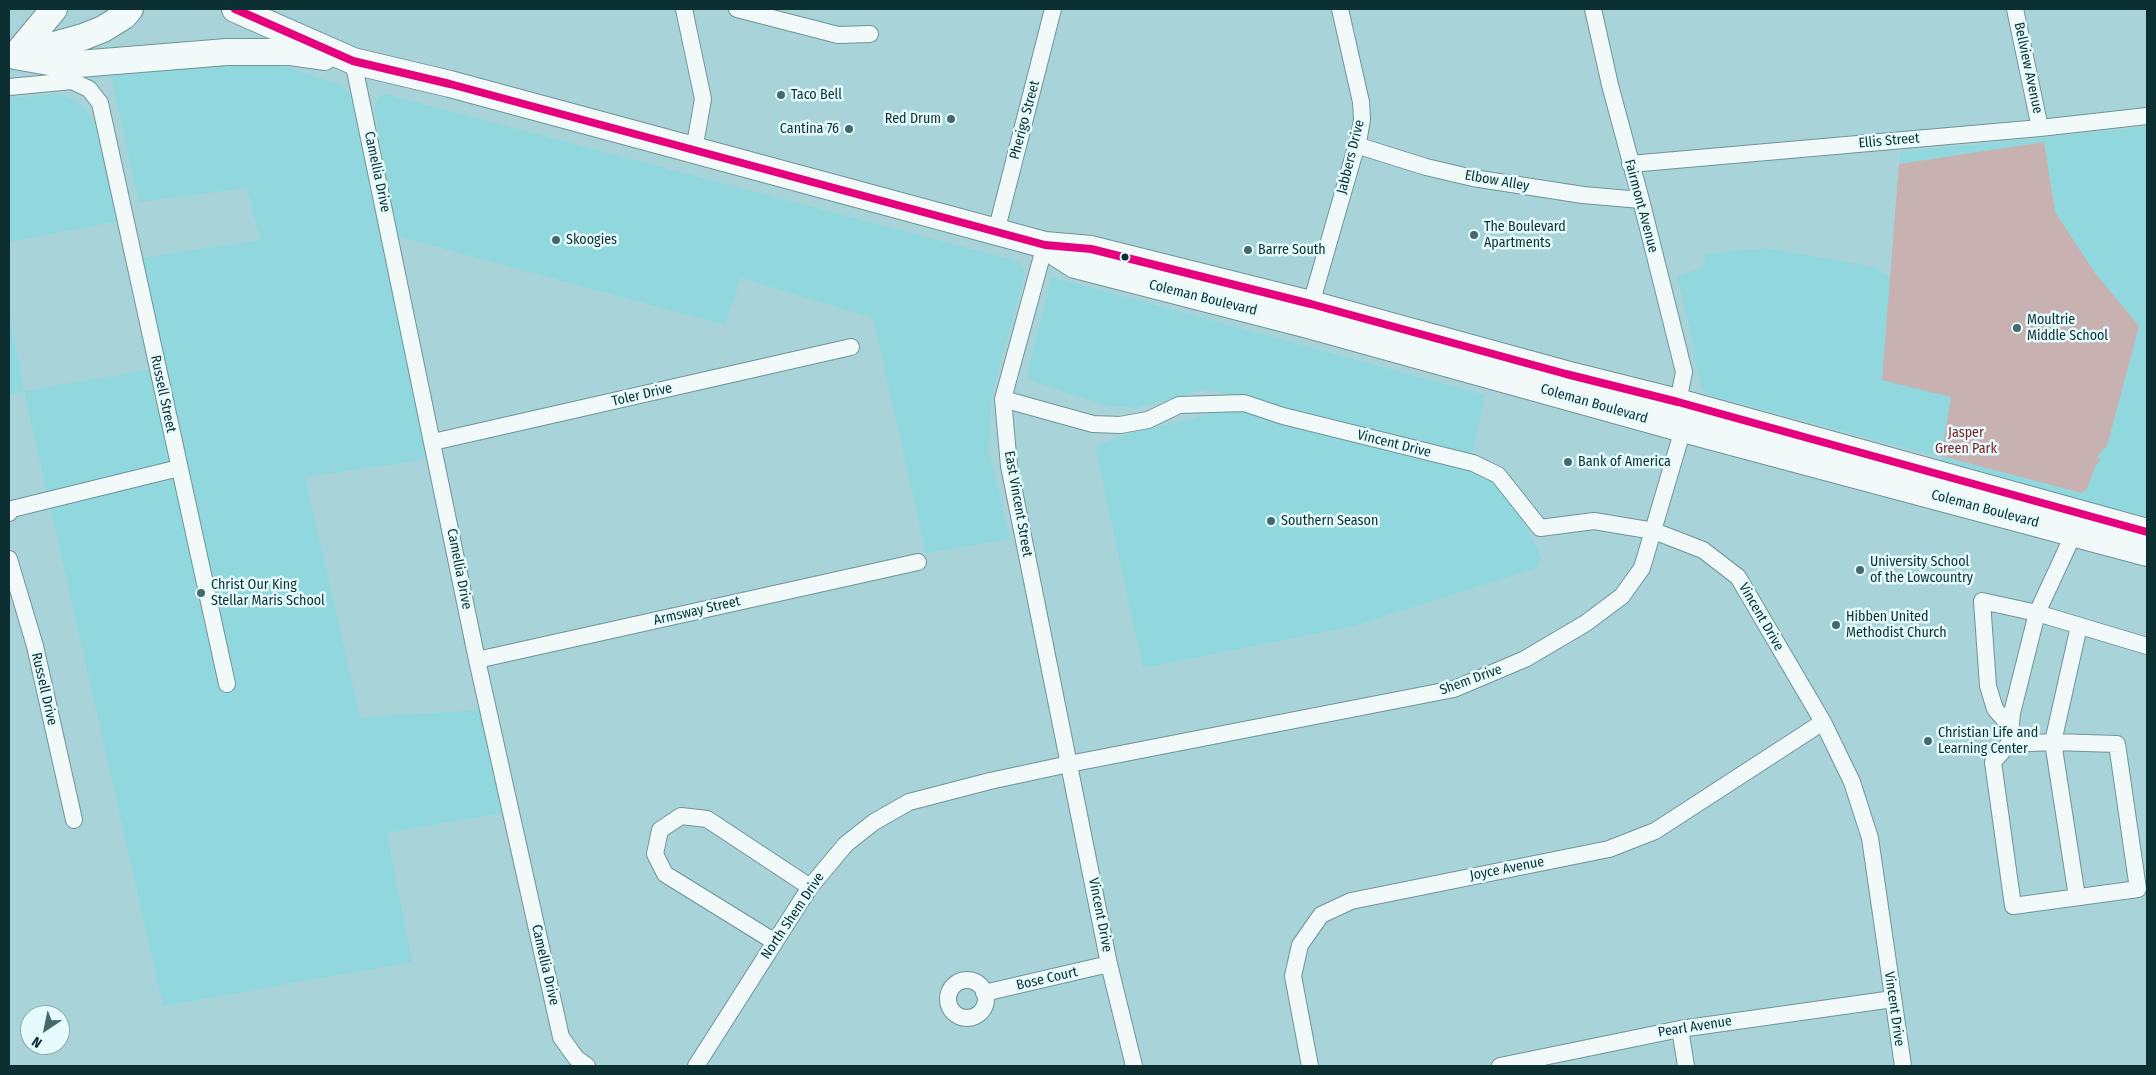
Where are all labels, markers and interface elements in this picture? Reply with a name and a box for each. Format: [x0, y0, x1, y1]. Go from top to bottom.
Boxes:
street label: Bellview Avenue [2010, 21, 2046, 115]
street label: Pherigo Street [1006, 79, 1044, 161]
place label: Taco Bell [791, 87, 842, 103]
marker: Taco Bell [775, 89, 787, 101]
place label: Red Drum [885, 111, 941, 127]
marker: Red Drum [945, 113, 957, 125]
street label: Jabbers Drive [1334, 118, 1368, 196]
place label: Cantina 76 [780, 121, 839, 137]
marker: Cantina 76 [843, 123, 855, 135]
street label: Camellia Drive [360, 130, 394, 214]
street label: Ellis Street [1858, 130, 1920, 152]
street label: Fairmont Avenue [1620, 157, 1662, 255]
street label: Elbow Alley [1463, 167, 1531, 195]
place label: The Boulevard Apartments [1484, 219, 1566, 252]
marker: The Boulevard Apartments [1468, 229, 1480, 241]
place label: Skoogies [566, 232, 617, 248]
marker: Skoogies [550, 234, 562, 246]
place label: Barre South [1258, 242, 1326, 258]
marker: Barre South [1242, 244, 1254, 256]
unlabelled marker [1120, 252, 1130, 262]
street label: Coleman Boulevard [1147, 276, 1259, 320]
place label: Moultrie Middle School [2027, 312, 2108, 344]
marker: Moultrie Middle School [2011, 322, 2023, 334]
street label: Russell Street [147, 354, 179, 434]
street label: Toler Drive [610, 380, 674, 410]
street label: Coleman Boulevard [1538, 381, 1650, 427]
park label: Jasper Green Park [1935, 425, 1997, 458]
street label: Vincent Drive [1355, 427, 1433, 461]
street label: East Vincent Street [1000, 450, 1036, 558]
place label: Bank of America [1578, 454, 1671, 470]
marker: Bank of America [1562, 456, 1574, 468]
street label: Coleman Boulevard [1929, 487, 2041, 531]
place label: Southern Season [1281, 513, 1378, 529]
marker: Southern Season [1265, 515, 1277, 527]
street label: Camellia Drive [443, 527, 475, 611]
place label: University School of the Lowcountry [1870, 554, 1973, 586]
marker: University School of the Lowcountry [1854, 564, 1866, 576]
place label: Christ Our King Stellar Maris School [211, 577, 325, 610]
street label: Vincent Drive [1735, 580, 1787, 654]
marker: Christ Our King Stellar Maris School [195, 587, 207, 599]
street label: Armsway Street [652, 593, 742, 629]
place label: Hibben United Methodist Church [1846, 609, 1947, 642]
marker: Hibben United Methodist Church [1830, 619, 1842, 631]
street label: Russell Drive [27, 651, 61, 727]
street label: Shem Drive [1438, 661, 1504, 699]
place label: Christian Life and Learning Center [1938, 725, 2038, 758]
marker: Christian Life and Learning Center [1922, 735, 1934, 747]
street label: Joyce Avenue [1468, 854, 1546, 884]
street label: North Shem Drive [758, 869, 828, 963]
street label: Vincent Drive [1085, 876, 1115, 954]
street label: Camellia Drive [528, 923, 562, 1007]
street label: Bose Court [1015, 964, 1079, 994]
street label: Vincent Drive [1880, 970, 1908, 1048]
north arrow [20, 1005, 70, 1055]
street label: Pearl Avenue [1657, 1013, 1733, 1041]
text: N [29, 1033, 45, 1051]

